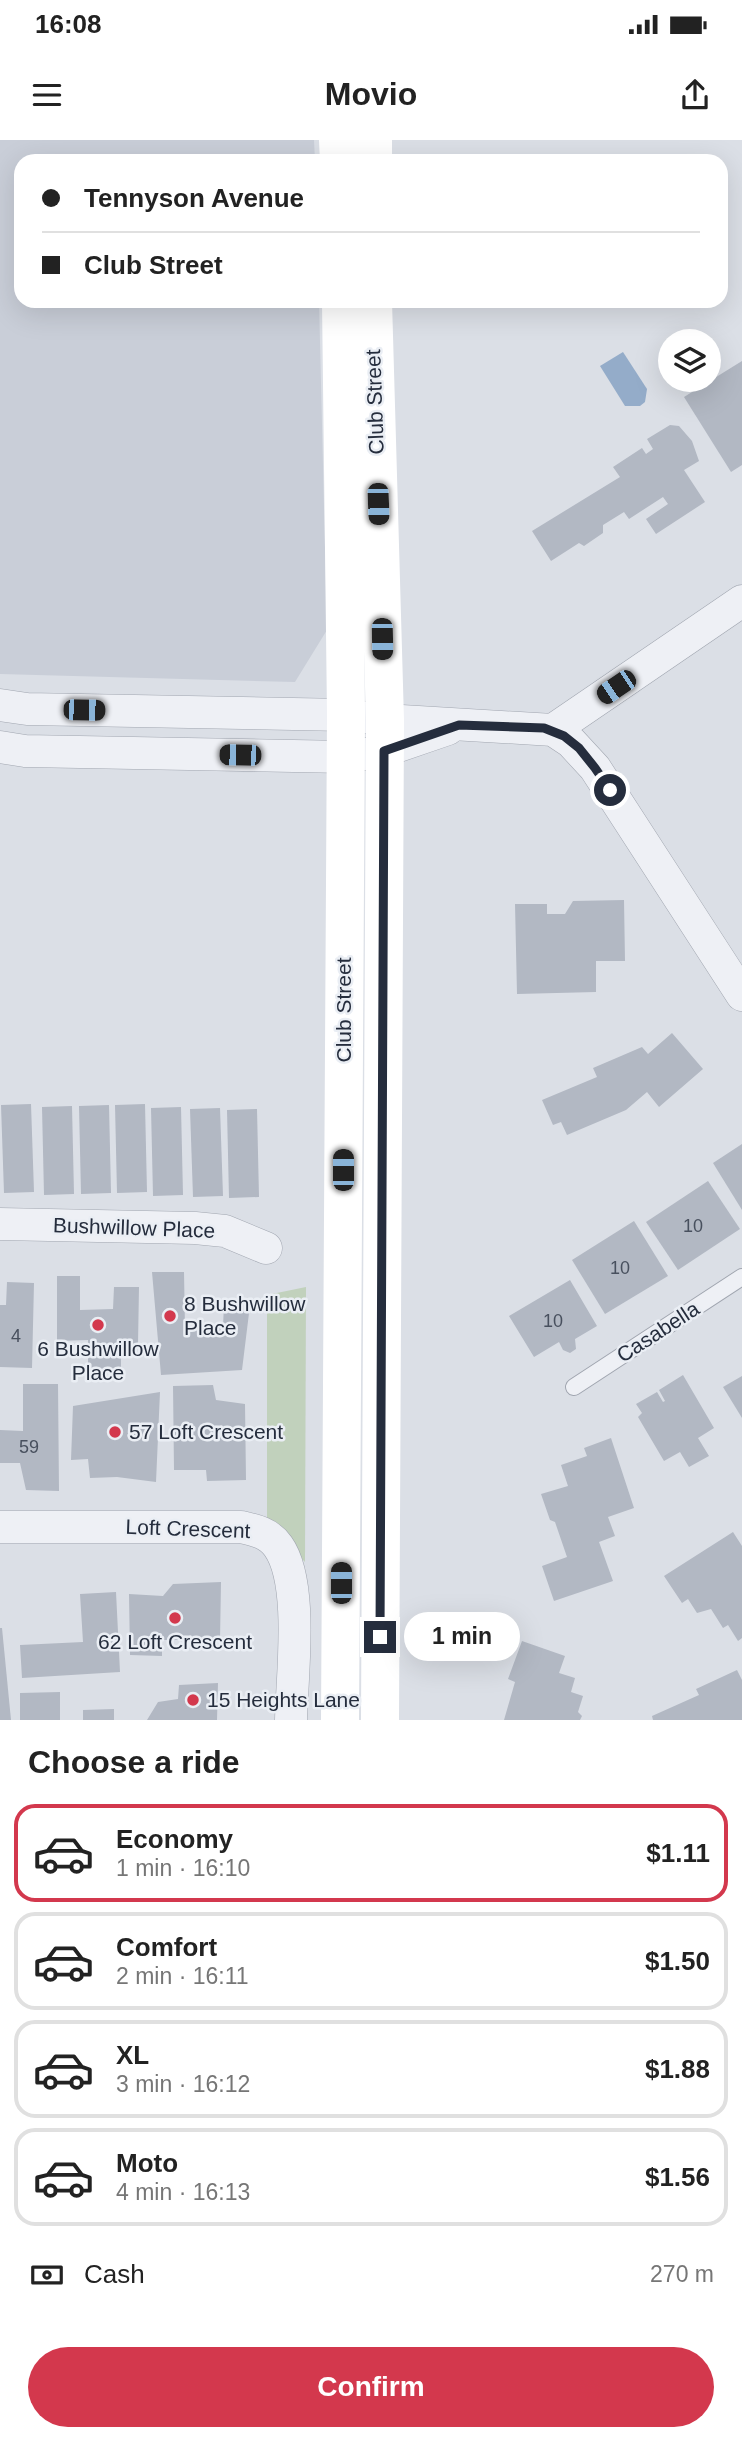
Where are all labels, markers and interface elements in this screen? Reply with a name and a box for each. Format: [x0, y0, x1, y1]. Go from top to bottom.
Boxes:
text: 16:08 [35, 9, 102, 39]
icon: menu [28, 76, 66, 114]
text: Movio [325, 76, 417, 112]
icon: share [676, 76, 714, 114]
text: Tennyson Avenue [84, 183, 304, 213]
text: Club Street [84, 250, 223, 280]
map controls [658, 329, 721, 392]
button: layers [658, 329, 721, 392]
street label: Club Street [361, 349, 388, 455]
car [367, 483, 390, 525]
car [372, 618, 393, 660]
car [593, 667, 640, 707]
car [63, 699, 106, 721]
car [219, 744, 262, 766]
route start [594, 774, 626, 806]
street label: Club Street [332, 957, 355, 1063]
car [333, 1149, 354, 1191]
street label: Bushwillow Place [53, 1213, 215, 1242]
house number: 10 [683, 1216, 703, 1236]
house number: 10 [610, 1258, 630, 1278]
place label: 8 Bushwillow Place [184, 1292, 306, 1339]
street label: Casabella [612, 1296, 703, 1367]
marker: 8 Bushwillow Place [162, 1308, 178, 1324]
house number: 10 [543, 1311, 563, 1331]
marker: 6 Bushwillow Place [90, 1317, 106, 1333]
house number: 4 [11, 1326, 21, 1346]
place label: 6 Bushwillow Place [37, 1337, 160, 1384]
place label: 57 Loft Crescent [129, 1420, 283, 1443]
marker: 57 Loft Crescent [107, 1424, 123, 1440]
house number: 59 [19, 1437, 39, 1457]
street label: Loft Crescent [125, 1515, 251, 1542]
car [331, 1562, 352, 1604]
marker: 62 Loft Crescent [167, 1610, 183, 1626]
callout: 1 min [404, 1612, 520, 1662]
route end [364, 1621, 396, 1653]
text: 1 min [432, 1623, 492, 1649]
place label: 62 Loft Crescent [98, 1630, 252, 1653]
place label: 15 Heights Lane [207, 1688, 360, 1711]
marker: 15 Heights Lane [185, 1692, 201, 1708]
text: Choose a ride [28, 1744, 240, 1780]
icon: car [32, 1822, 95, 1885]
text: Economy [116, 1824, 233, 1854]
text: $1.11 [646, 1838, 710, 1868]
text: 1 min · 16:10 [116, 1855, 250, 1881]
icon: car [32, 1930, 95, 1993]
text: Comfort [116, 1932, 217, 1962]
text: $1.50 [645, 1946, 710, 1976]
text: 2 min · 16:11 [116, 1963, 249, 1989]
icon: car [32, 2038, 95, 2101]
text: XL [116, 2040, 149, 2070]
text: $1.88 [645, 2054, 710, 2084]
text: 3 min · 16:12 [116, 2071, 250, 2097]
icon: car [32, 2146, 95, 2209]
text: Moto [116, 2148, 178, 2178]
text: $1.56 [645, 2162, 710, 2192]
text: 4 min · 16:13 [116, 2179, 250, 2205]
icon: cash [28, 2256, 66, 2294]
text: Cash [84, 2259, 145, 2289]
text: 270 m [650, 2261, 714, 2287]
button: Confirm [28, 2347, 714, 2427]

